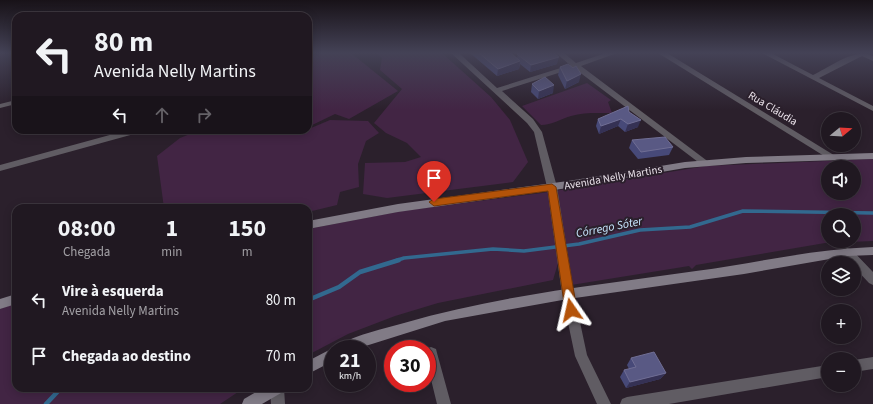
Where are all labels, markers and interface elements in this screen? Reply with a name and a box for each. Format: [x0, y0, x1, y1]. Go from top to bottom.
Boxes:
text: 80 m [94, 22, 153, 62]
icon: left [28, 28, 80, 80]
text: Avenida Nelly Martins [94, 59, 256, 84]
street label: Rua Cláudia [745, 88, 800, 129]
icon: left [109, 104, 131, 126]
icon: ahead [151, 104, 173, 126]
icon: right [193, 104, 215, 126]
north arrow [821, 112, 861, 152]
map controls [821, 112, 861, 392]
button: sound [821, 160, 861, 200]
pin [417, 161, 451, 202]
street label: Avenida Nelly Martins [563, 161, 663, 193]
icon: arrive [423, 167, 445, 189]
button: search [821, 208, 861, 248]
text: 08:00 [58, 211, 116, 246]
text: 1 [166, 211, 178, 246]
text: 150 [228, 211, 266, 246]
water label: Córrego Sóter [574, 213, 645, 242]
text: Chegada [63, 243, 110, 261]
text: min [161, 243, 182, 261]
text: m [242, 243, 253, 261]
button: layers [821, 256, 861, 296]
text: Vire à esquerda [62, 281, 164, 302]
icon: left [28, 289, 50, 311]
position arrow [550, 289, 592, 331]
text: 80 m [266, 290, 296, 311]
text: Avenida Nelly Martins [62, 302, 179, 320]
button: + [821, 304, 861, 344]
speed limit sign: 30 [384, 340, 436, 392]
icon: arrive [28, 345, 50, 367]
text: Chegada ao destino [62, 346, 191, 367]
text: 70 m [266, 346, 296, 367]
text: 21 [339, 347, 361, 375]
button: − [821, 352, 861, 392]
text: km/h [339, 369, 361, 383]

